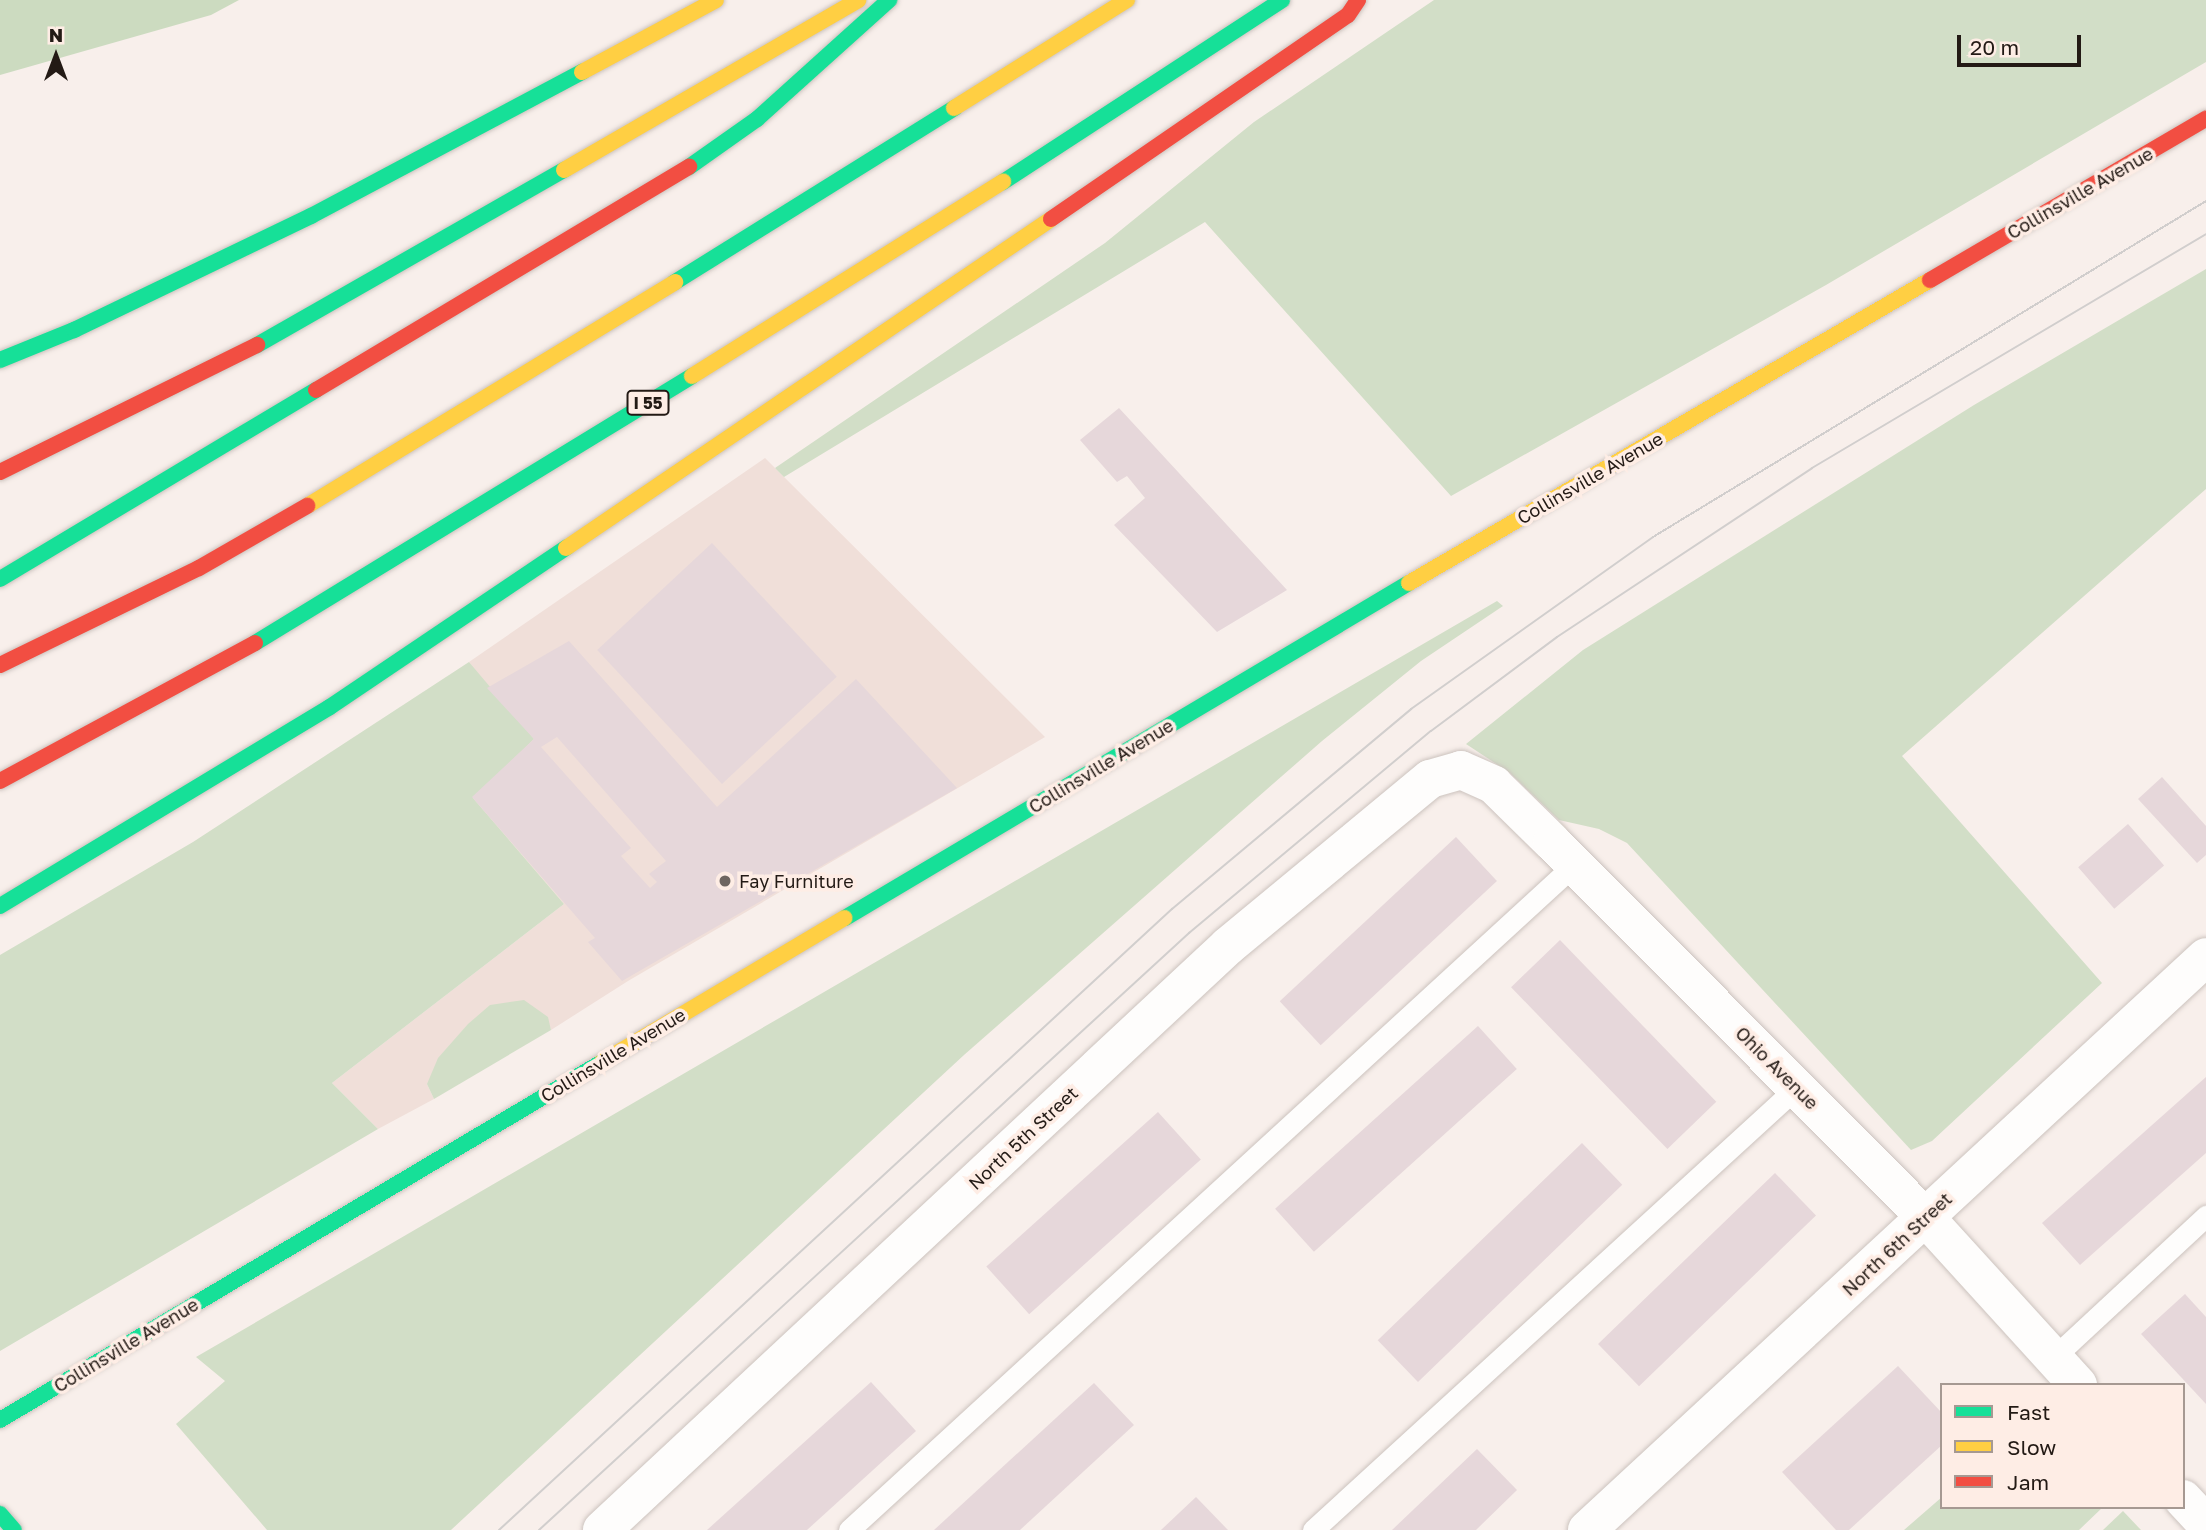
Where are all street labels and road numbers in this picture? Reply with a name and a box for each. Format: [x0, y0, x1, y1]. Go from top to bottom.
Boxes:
street label: Collinsville Avenue [2003, 142, 2157, 244]
road number: I 55 [625, 390, 671, 416]
street label: Collinsville Avenue [1513, 427, 1667, 529]
street label: Collinsville Avenue [1025, 714, 1177, 818]
street label: Collinsville Avenue [537, 1003, 689, 1107]
street label: Ohio Avenue [1731, 1022, 1823, 1114]
street label: North 5th Street [964, 1082, 1082, 1194]
street label: North 6th Street [1838, 1188, 1956, 1300]
street label: Collinsville Avenue [50, 1293, 202, 1397]

